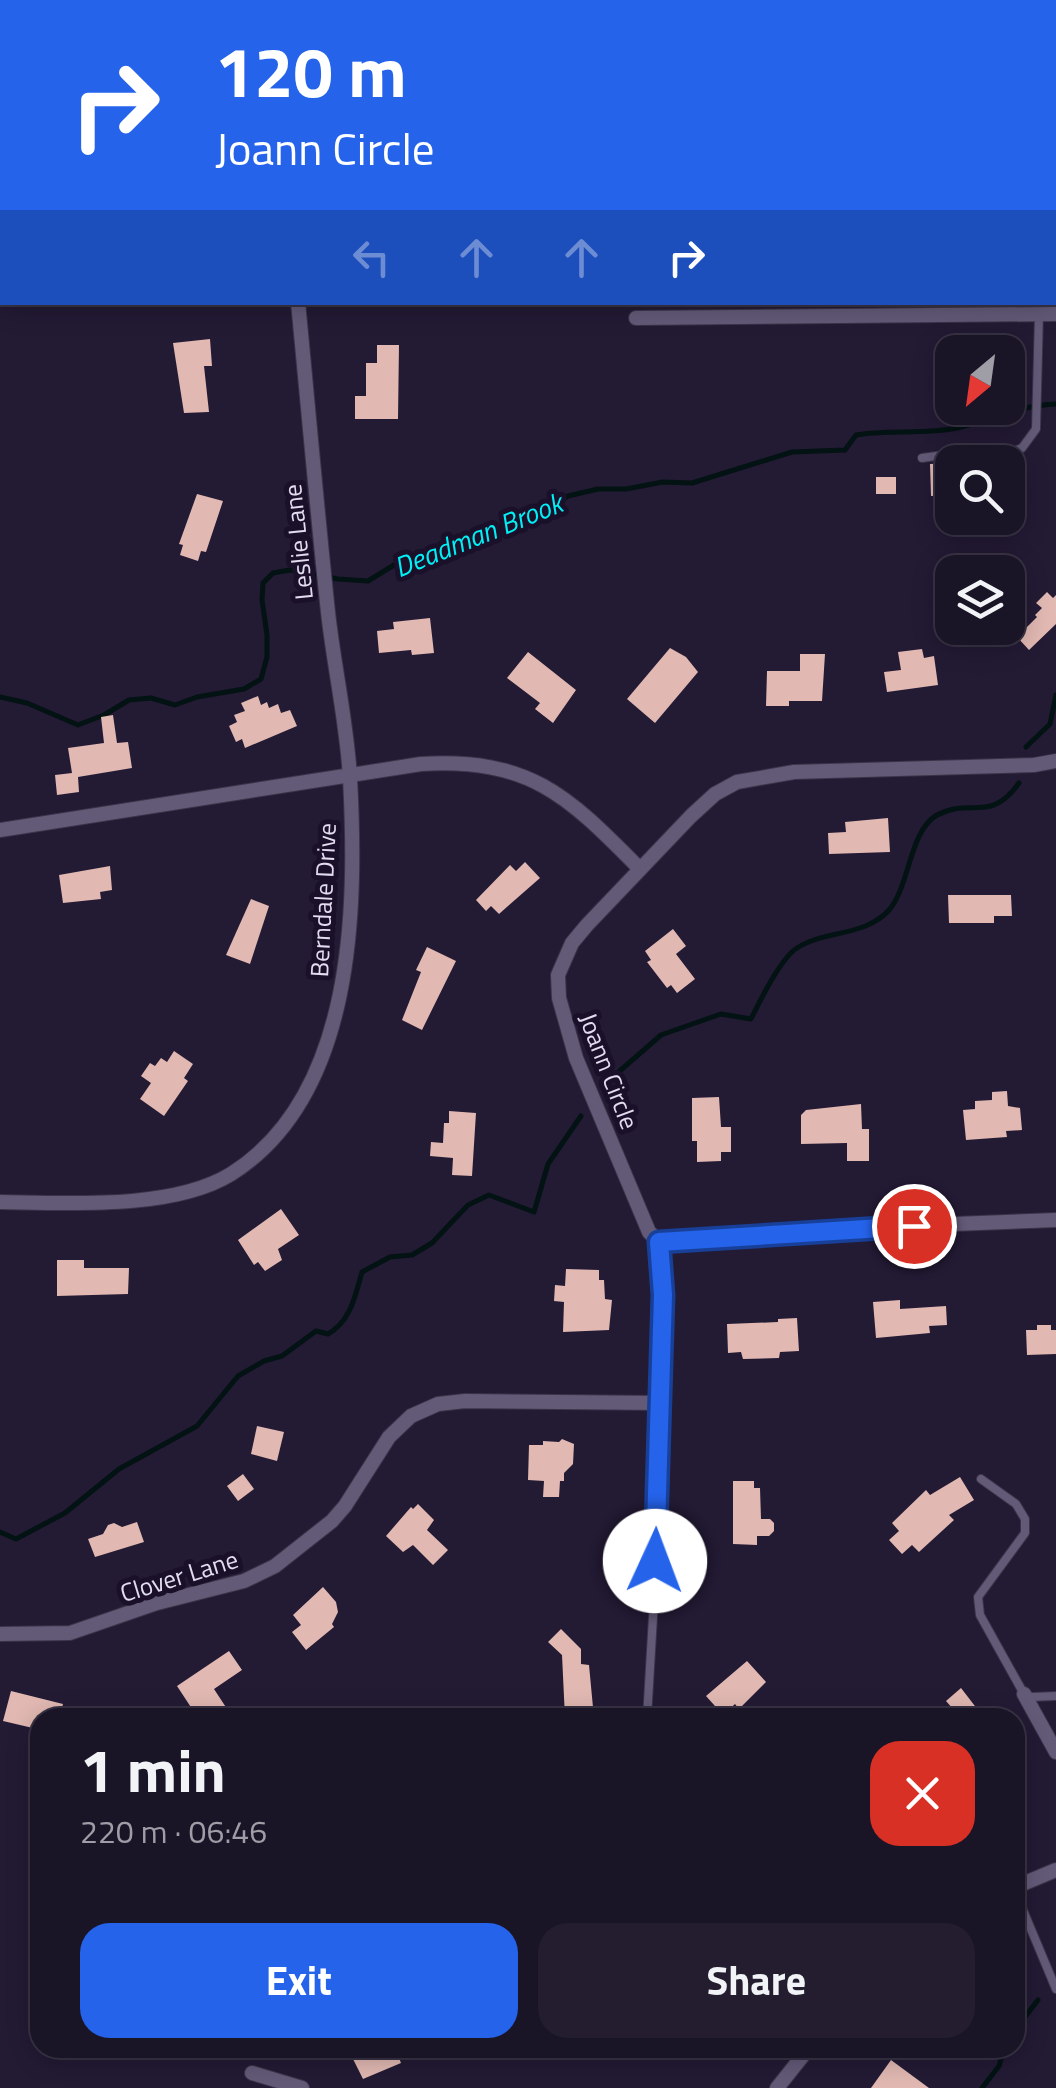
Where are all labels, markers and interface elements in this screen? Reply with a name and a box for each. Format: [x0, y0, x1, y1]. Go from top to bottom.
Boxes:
text: 120 m [215, 18, 407, 124]
icon: right [50, 40, 180, 170]
text: Joann Circle [215, 114, 435, 182]
icon: left [344, 230, 399, 285]
icon: ahead [449, 230, 504, 285]
icon: ahead [554, 230, 609, 285]
icon: right [659, 230, 714, 285]
north arrow [935, 335, 1025, 425]
map controls [935, 335, 1025, 645]
button: search [935, 445, 1025, 535]
water label: Deadman Brook [387, 480, 572, 588]
street label: Leslie Lane [273, 482, 323, 602]
button: layers [935, 555, 1025, 645]
street label: Berndale Drive [300, 822, 346, 978]
street label: Joann Circle [569, 1007, 649, 1135]
pin [872, 1184, 957, 1269]
icon: arrive [887, 1199, 942, 1254]
position arrow [603, 1509, 707, 1613]
street label: Clover Lane [115, 1540, 243, 1612]
text: 1 min [80, 1724, 226, 1815]
button: close [870, 1741, 975, 1846]
text: 220 m · 06:46 [80, 1807, 267, 1855]
button: Exit [80, 1923, 518, 2038]
button: Share [538, 1923, 975, 2038]

